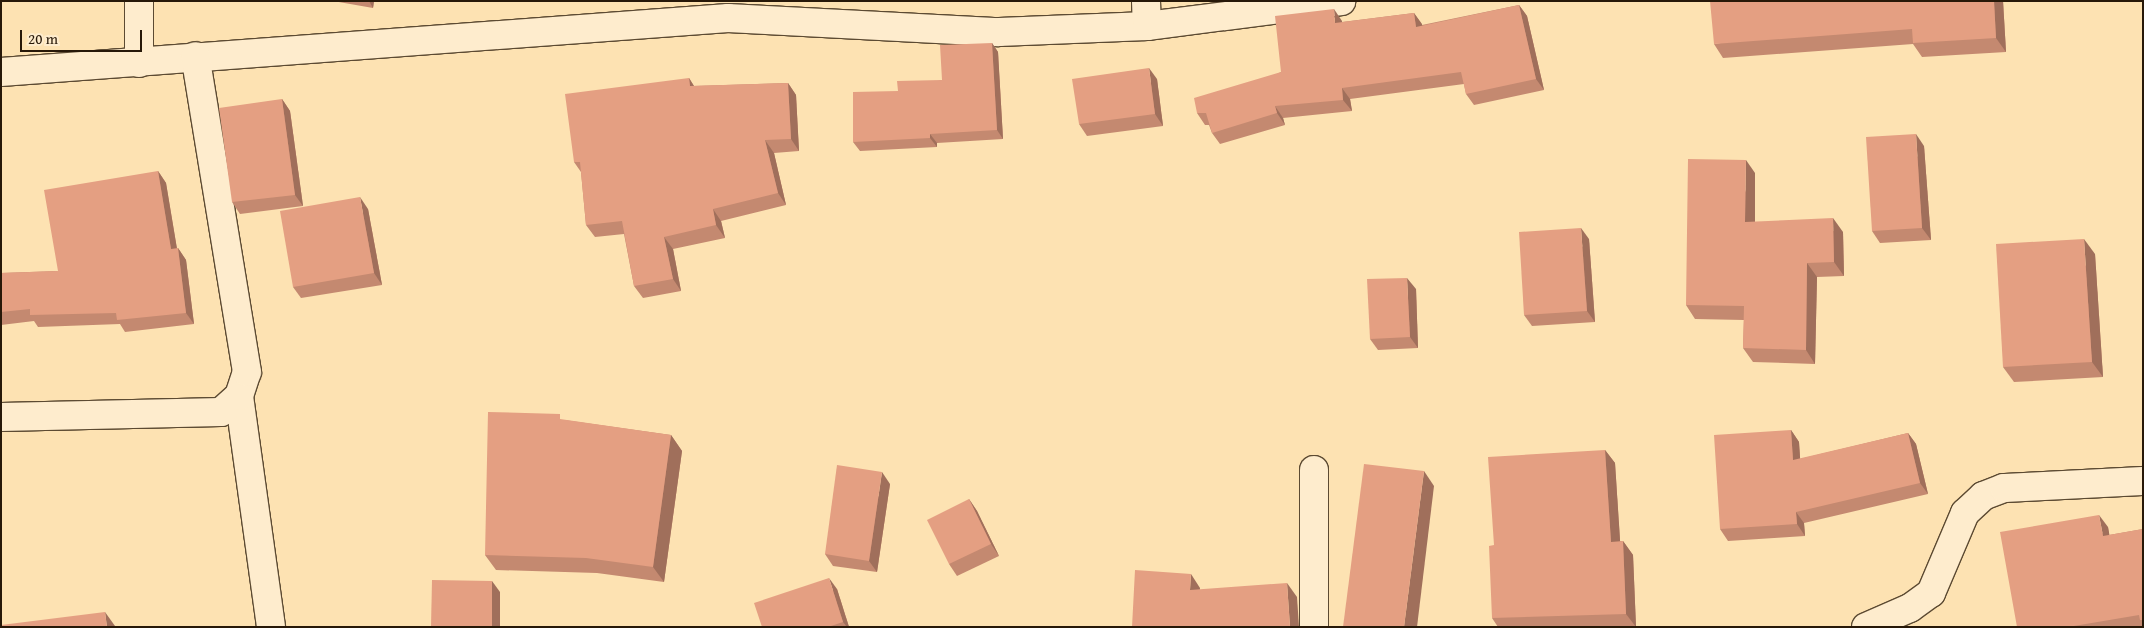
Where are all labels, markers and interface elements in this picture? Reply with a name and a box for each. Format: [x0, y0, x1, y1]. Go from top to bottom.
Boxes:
scale bar [22, 20, 145, 52]
text: 20 m [28, 28, 58, 49]

